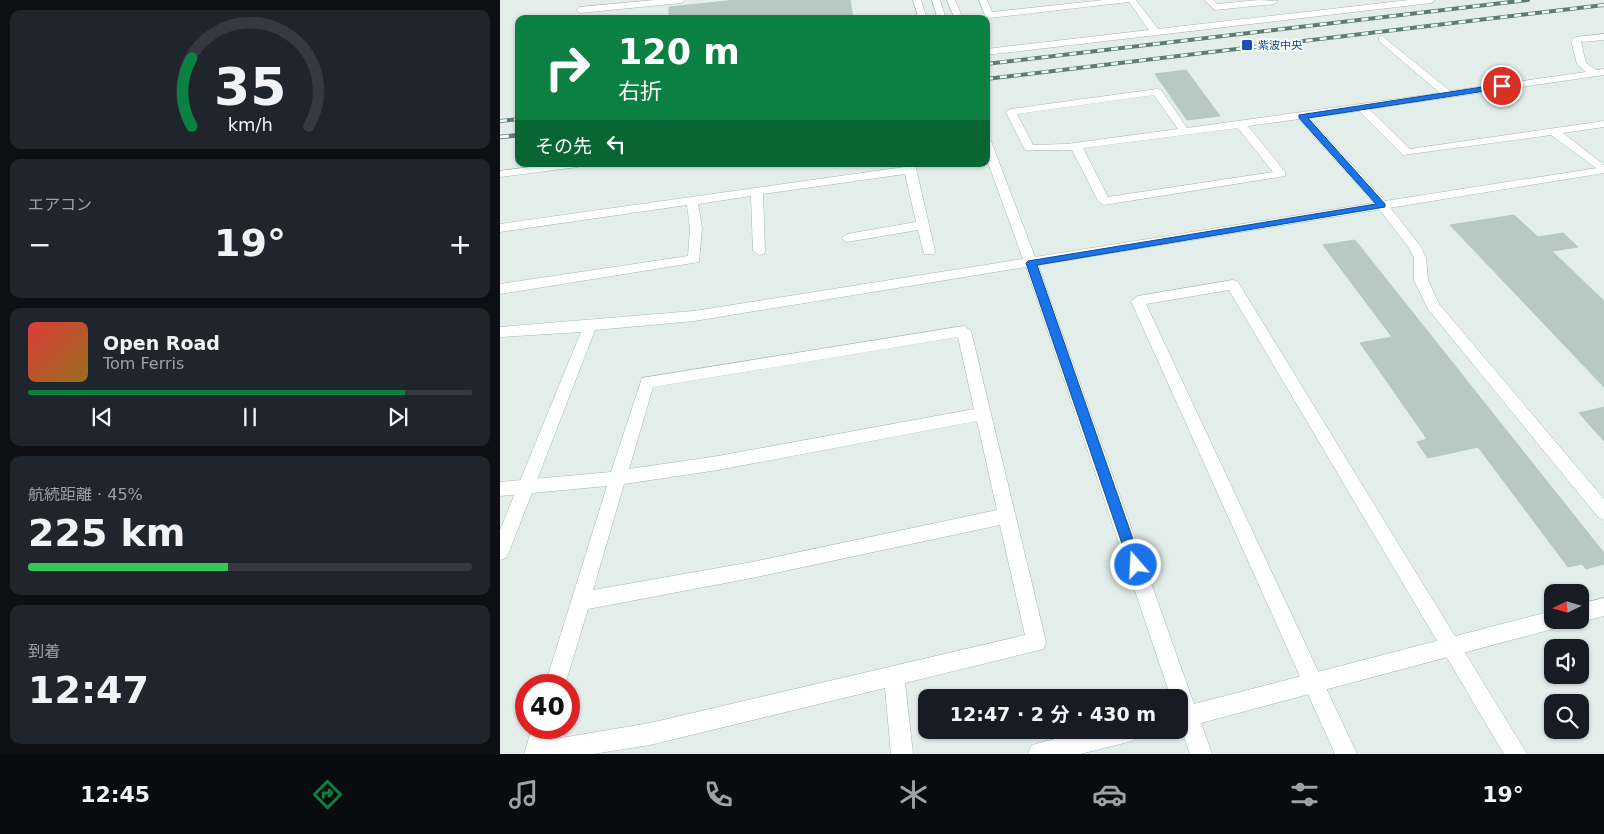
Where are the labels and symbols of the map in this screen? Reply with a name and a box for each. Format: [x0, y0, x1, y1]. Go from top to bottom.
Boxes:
marker: 紫波中央 [1240, 38, 1254, 52]
place label: 紫波中央 [1258, 39, 1303, 52]
pin [1481, 65, 1523, 107]
position arrow [1109, 538, 1161, 590]
north arrow [1544, 584, 1589, 629]
speed limit sign: 40 [515, 674, 580, 739]

